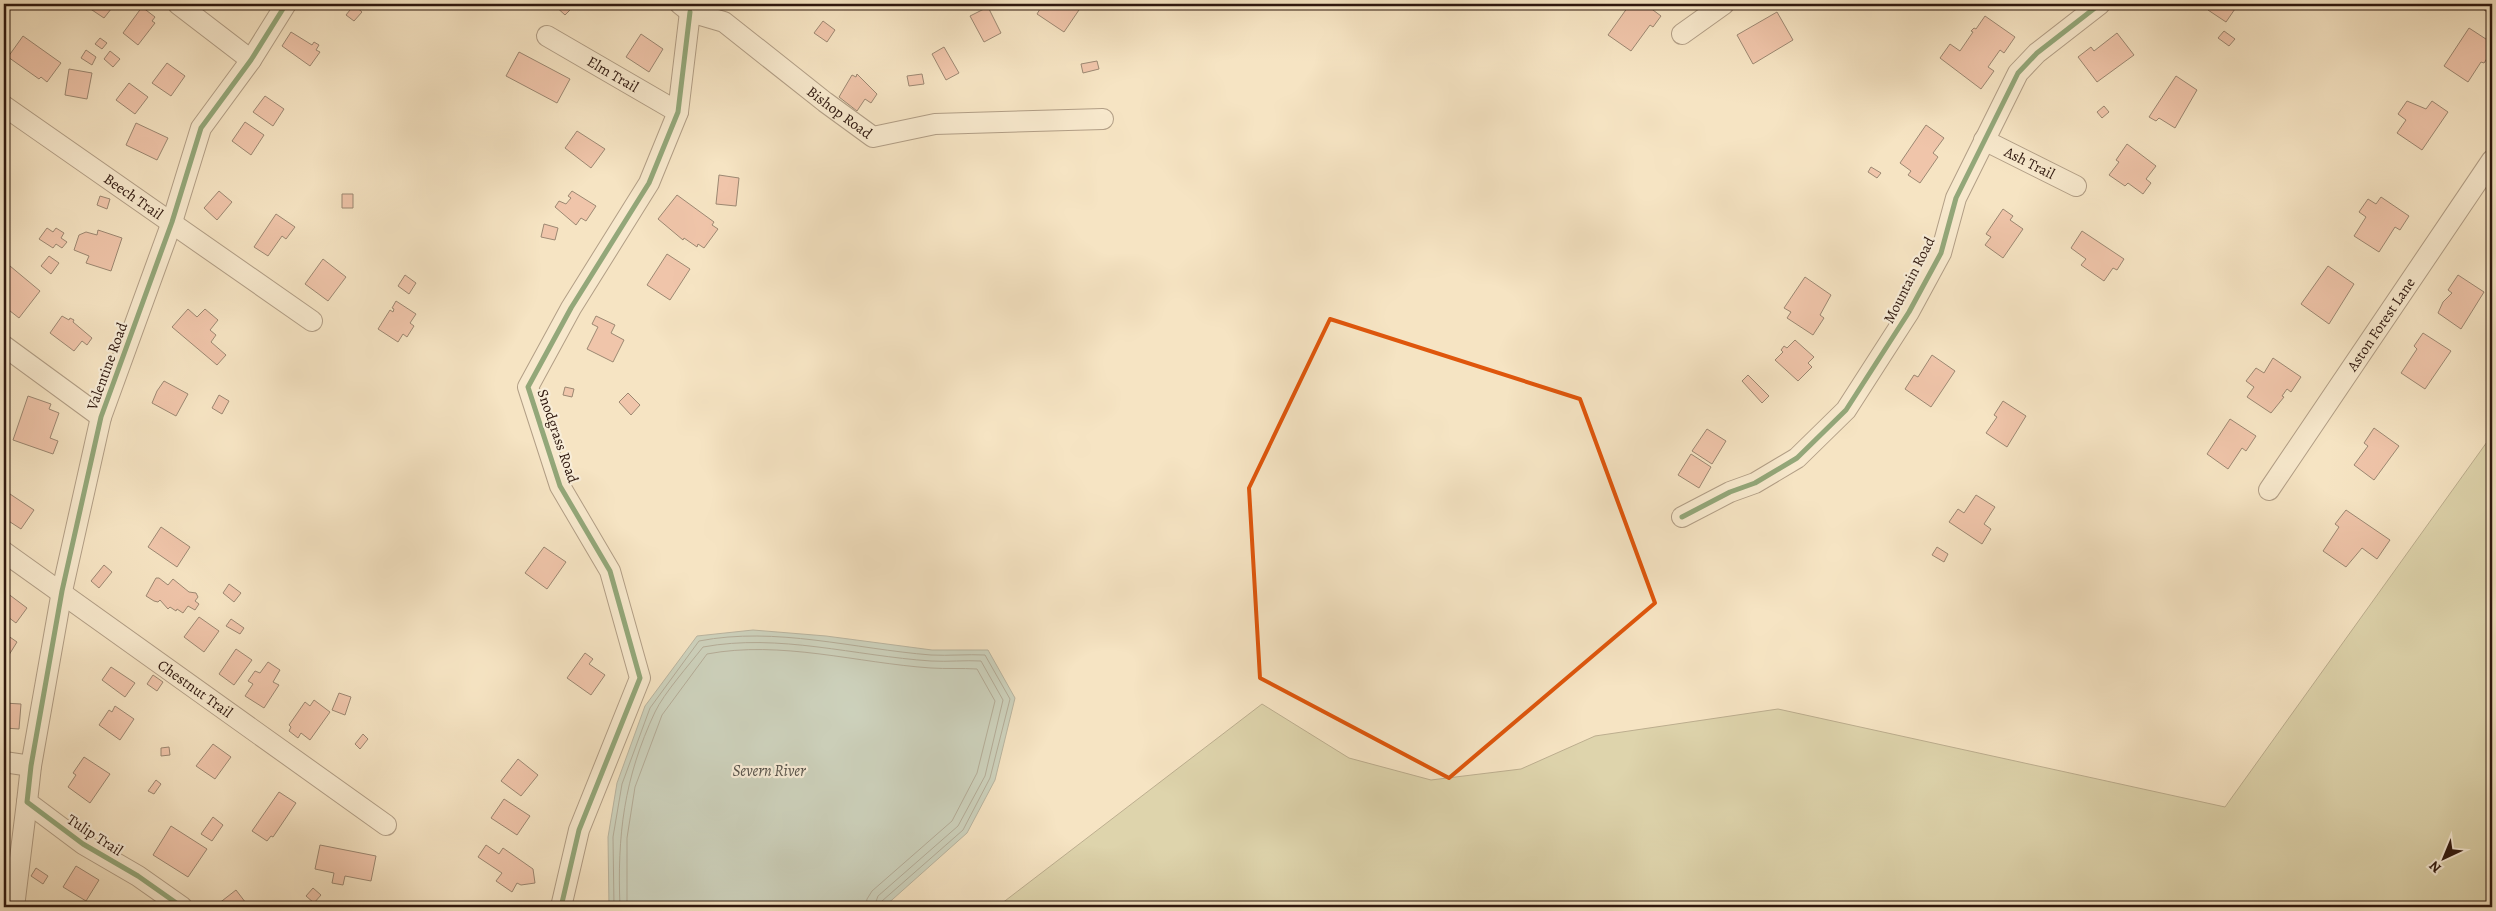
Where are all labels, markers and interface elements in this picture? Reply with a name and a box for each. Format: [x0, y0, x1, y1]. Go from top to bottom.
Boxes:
street label: Elm Trail [583, 51, 642, 97]
street label: Bishop Road [803, 81, 877, 144]
street label: Ash Trail [2000, 141, 2059, 184]
street label: Beech Trail [100, 169, 167, 224]
street label: Mountain Road [1879, 232, 1940, 327]
street label: Aston Forest Lane [2342, 273, 2420, 376]
street label: Valentine Road [82, 319, 132, 414]
street label: Snodgrass Road [533, 386, 584, 486]
street label: Chestnut Trail [154, 655, 237, 722]
water label: Severn River [732, 760, 806, 782]
street label: Tulip Trail [63, 809, 127, 861]
north arrow [2418, 834, 2468, 884]
text: N [2425, 857, 2446, 877]

